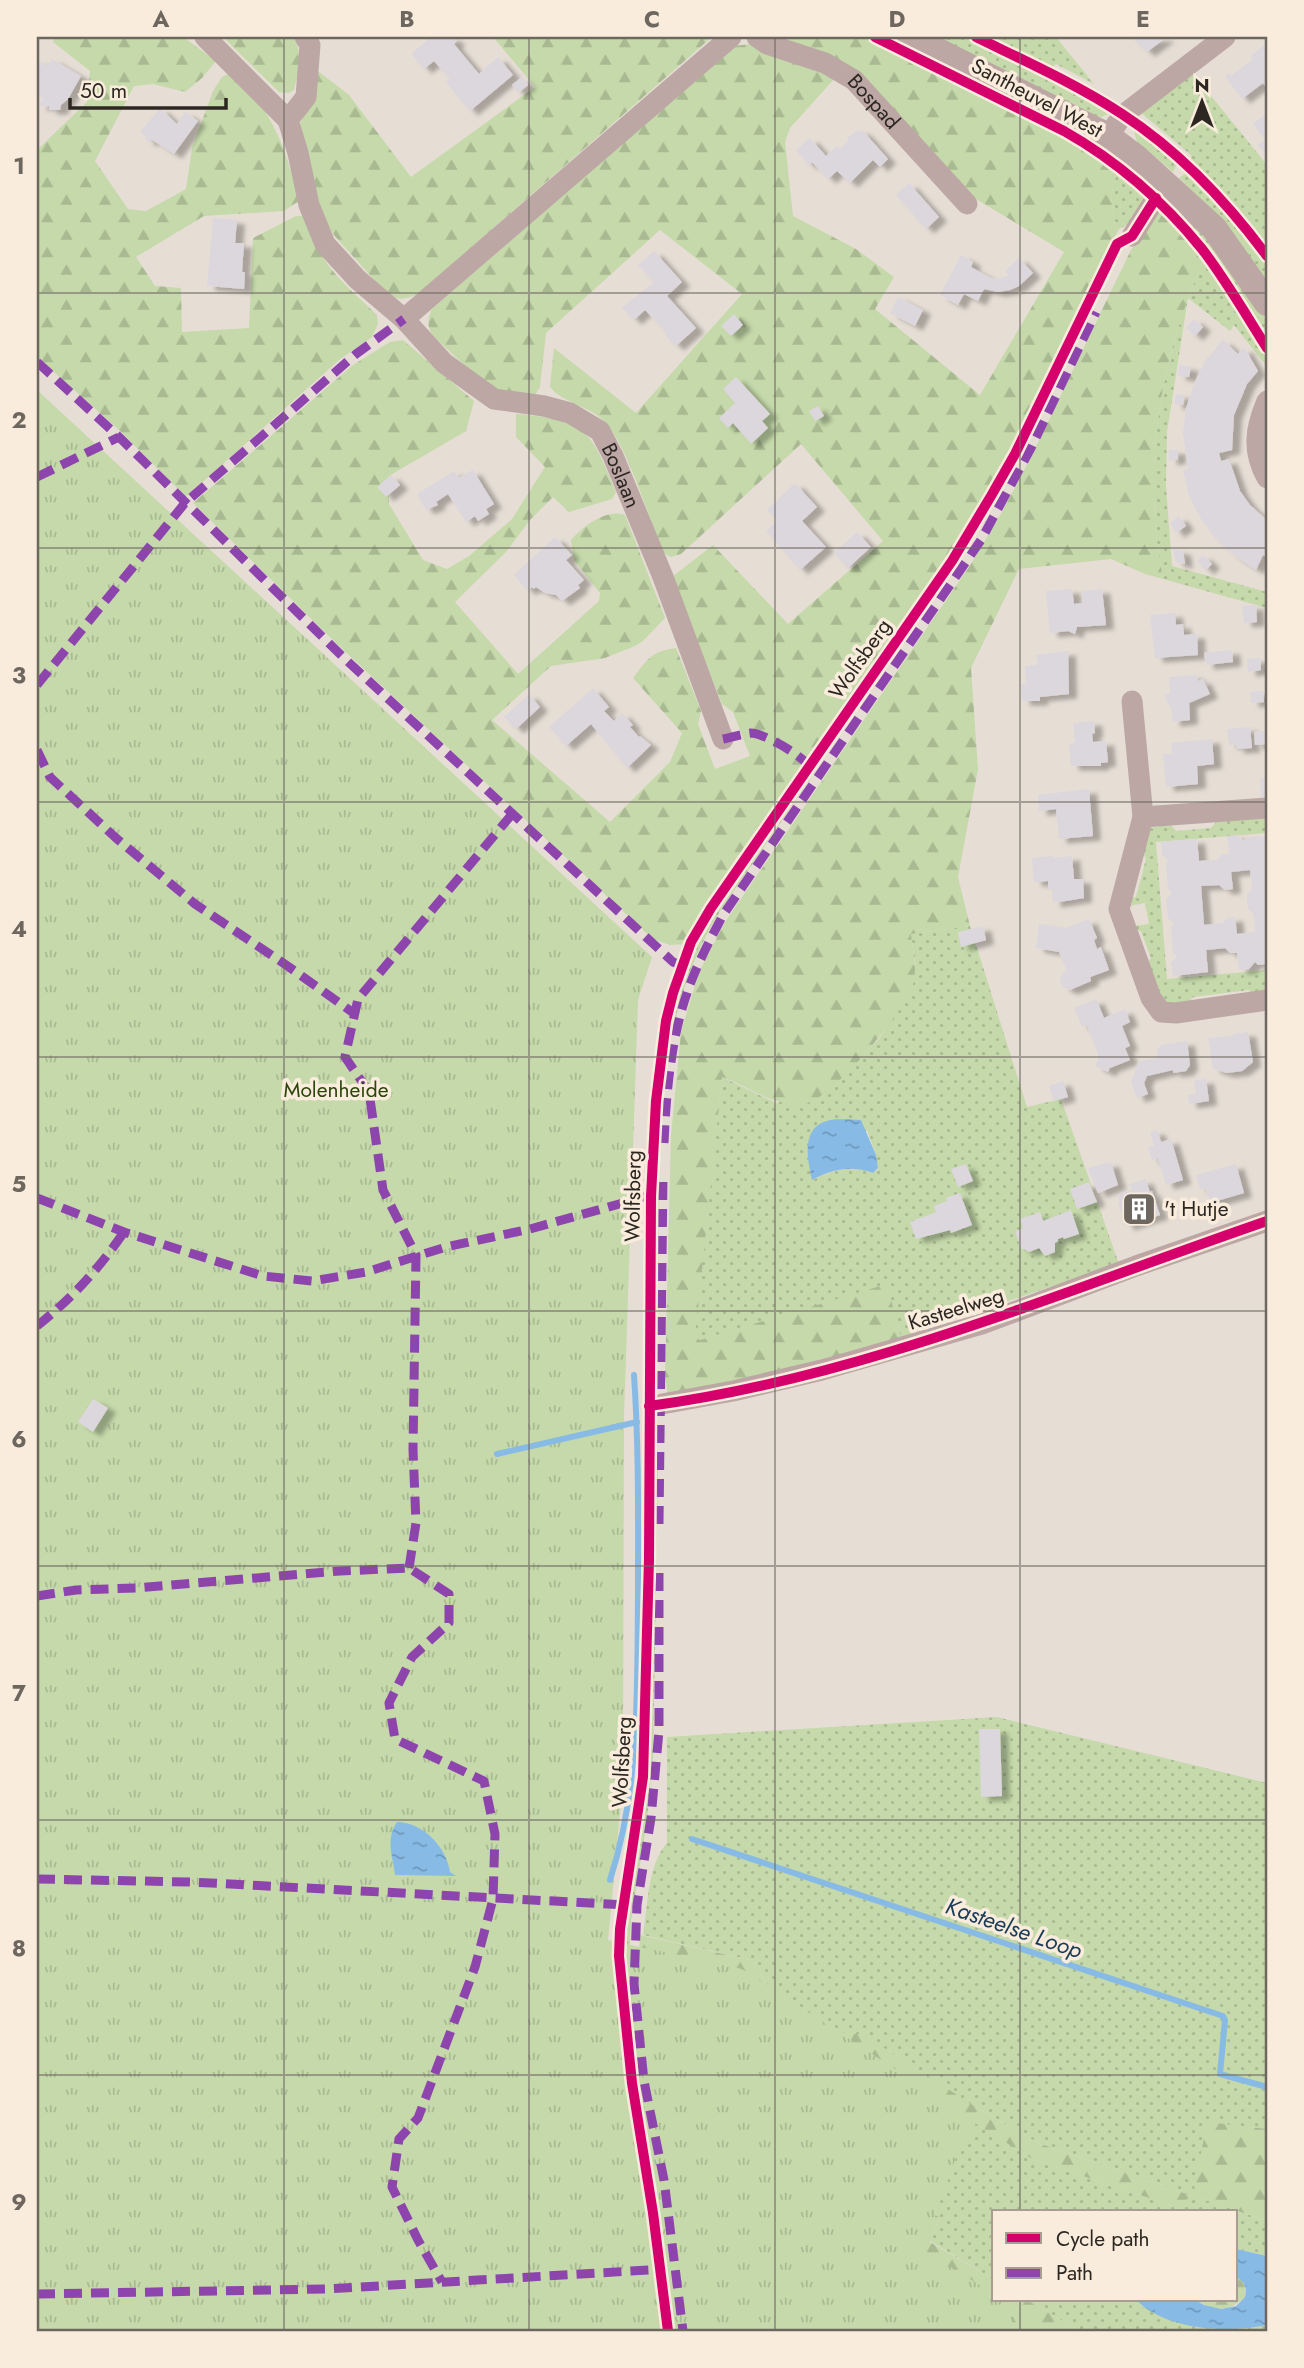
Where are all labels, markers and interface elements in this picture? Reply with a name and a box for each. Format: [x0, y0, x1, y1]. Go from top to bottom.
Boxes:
text: A [152, 2, 170, 36]
text: B [399, 2, 415, 36]
text: C [644, 2, 660, 36]
text: D [889, 2, 906, 36]
text: E [1136, 2, 1150, 36]
street label: Santheuvel West [966, 51, 1108, 145]
scale bar [70, 66, 226, 110]
north arrow [1168, 66, 1238, 136]
street label: Bospad [840, 67, 907, 136]
text: N [1194, 72, 1210, 99]
text: 50 m [80, 76, 127, 106]
text: 1 [13, 149, 25, 183]
text: 2 [11, 403, 27, 437]
street label: Boslaan [594, 438, 648, 512]
street label: Wolfsberg [821, 613, 899, 705]
text: 3 [12, 658, 26, 692]
text: 4 [11, 912, 27, 946]
park label: Molenheide [283, 1075, 389, 1105]
street label: Wolfsberg [617, 1150, 649, 1242]
text: 5 [12, 1167, 26, 1201]
building icon: 't Hutje [1120, 1190, 1158, 1228]
place label: 't Hutje [1164, 1194, 1229, 1224]
street label: Kasteelweg [904, 1280, 1008, 1338]
text: 6 [11, 1422, 27, 1456]
text: 7 [12, 1676, 26, 1710]
street label: Wolfsberg [605, 1716, 639, 1808]
water label: Kasteelse Loop [941, 1889, 1087, 1967]
text: 8 [12, 1931, 26, 1965]
text: 9 [11, 2185, 27, 2219]
legend [992, 2210, 1238, 2302]
text: Cycle path [1056, 2224, 1149, 2254]
text: Path [1056, 2258, 1093, 2288]

